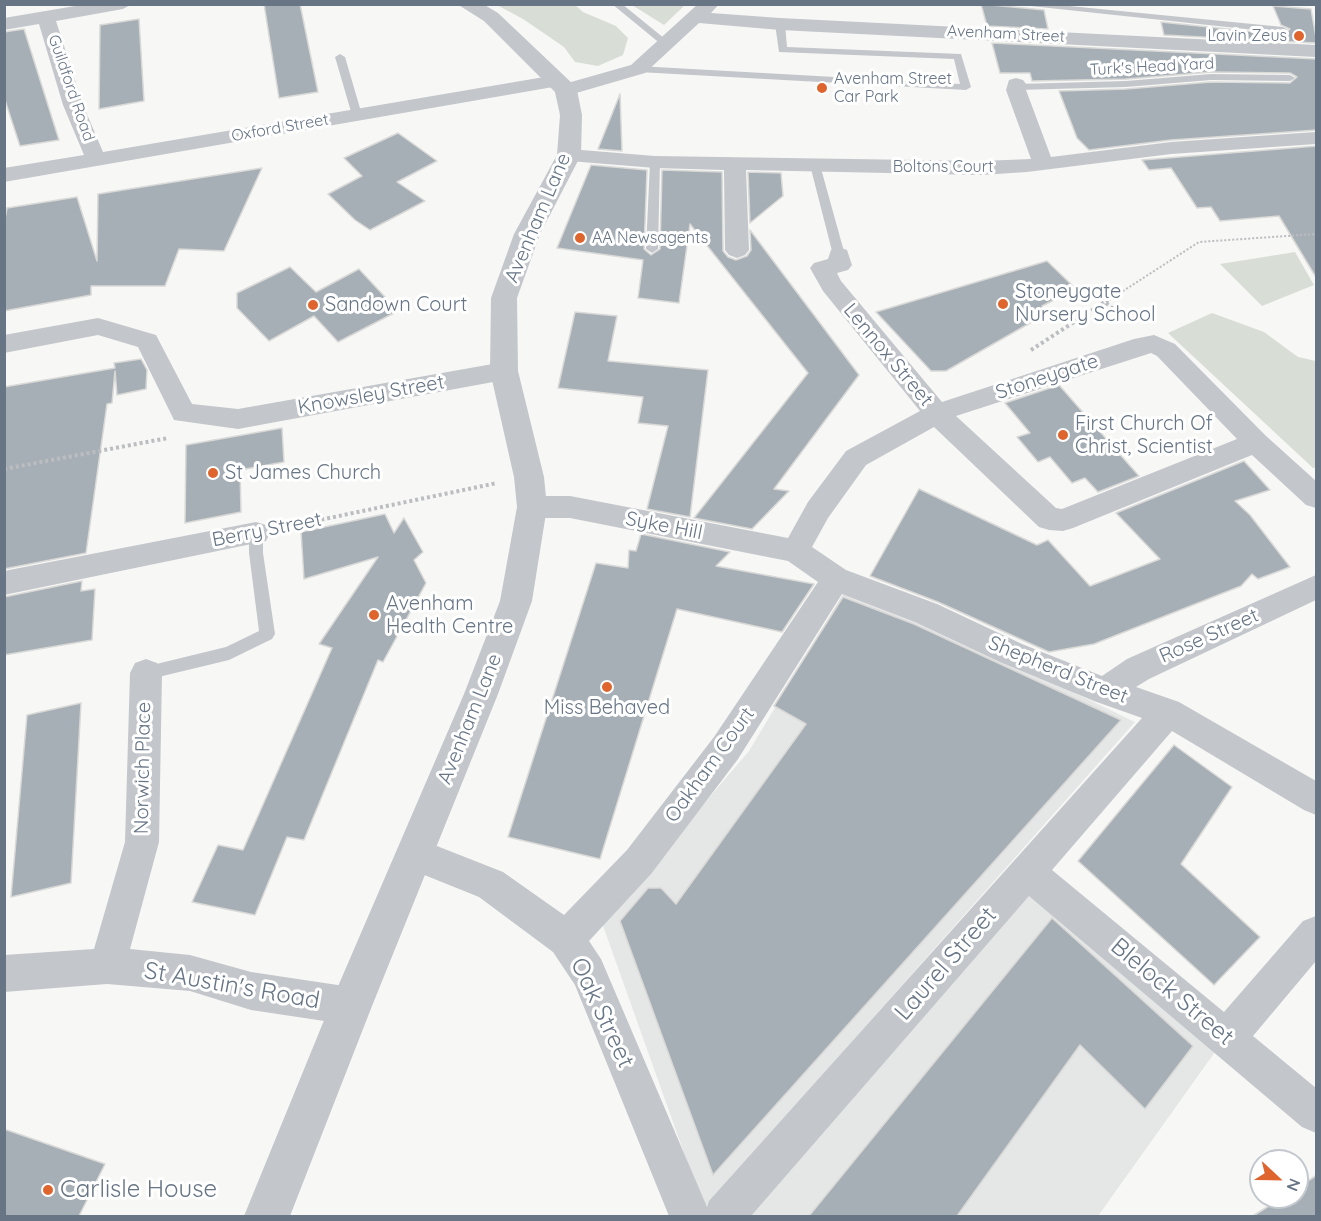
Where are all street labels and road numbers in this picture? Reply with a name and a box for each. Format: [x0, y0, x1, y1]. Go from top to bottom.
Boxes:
street label: Avenham Street [947, 21, 1065, 47]
street label: Guildford Road [44, 32, 98, 144]
street label: Turk's Head Yard [1089, 54, 1215, 80]
street label: Oxford Street [230, 110, 330, 146]
street label: Avenham Lane [500, 150, 576, 286]
street label: Boltons Court [893, 157, 993, 177]
street label: Lennox Street [838, 299, 938, 411]
street label: Stoneygate [993, 349, 1101, 405]
street label: Knowsley Street [296, 370, 446, 420]
street label: Syke Hill [624, 507, 704, 545]
street label: Berry Street [210, 508, 324, 552]
street label: Rose Street [1156, 603, 1262, 669]
street label: Shepherd Street [985, 631, 1131, 709]
street label: Avenham Lane [433, 650, 507, 788]
street label: Norwich Place [130, 702, 156, 834]
street label: Oakham Court [660, 703, 760, 827]
street label: Laurel Street [889, 901, 1003, 1027]
street label: Blelock Street [1105, 932, 1239, 1052]
street label: Oak Street [564, 953, 640, 1073]
street label: St Austin's Road [142, 956, 322, 1016]

